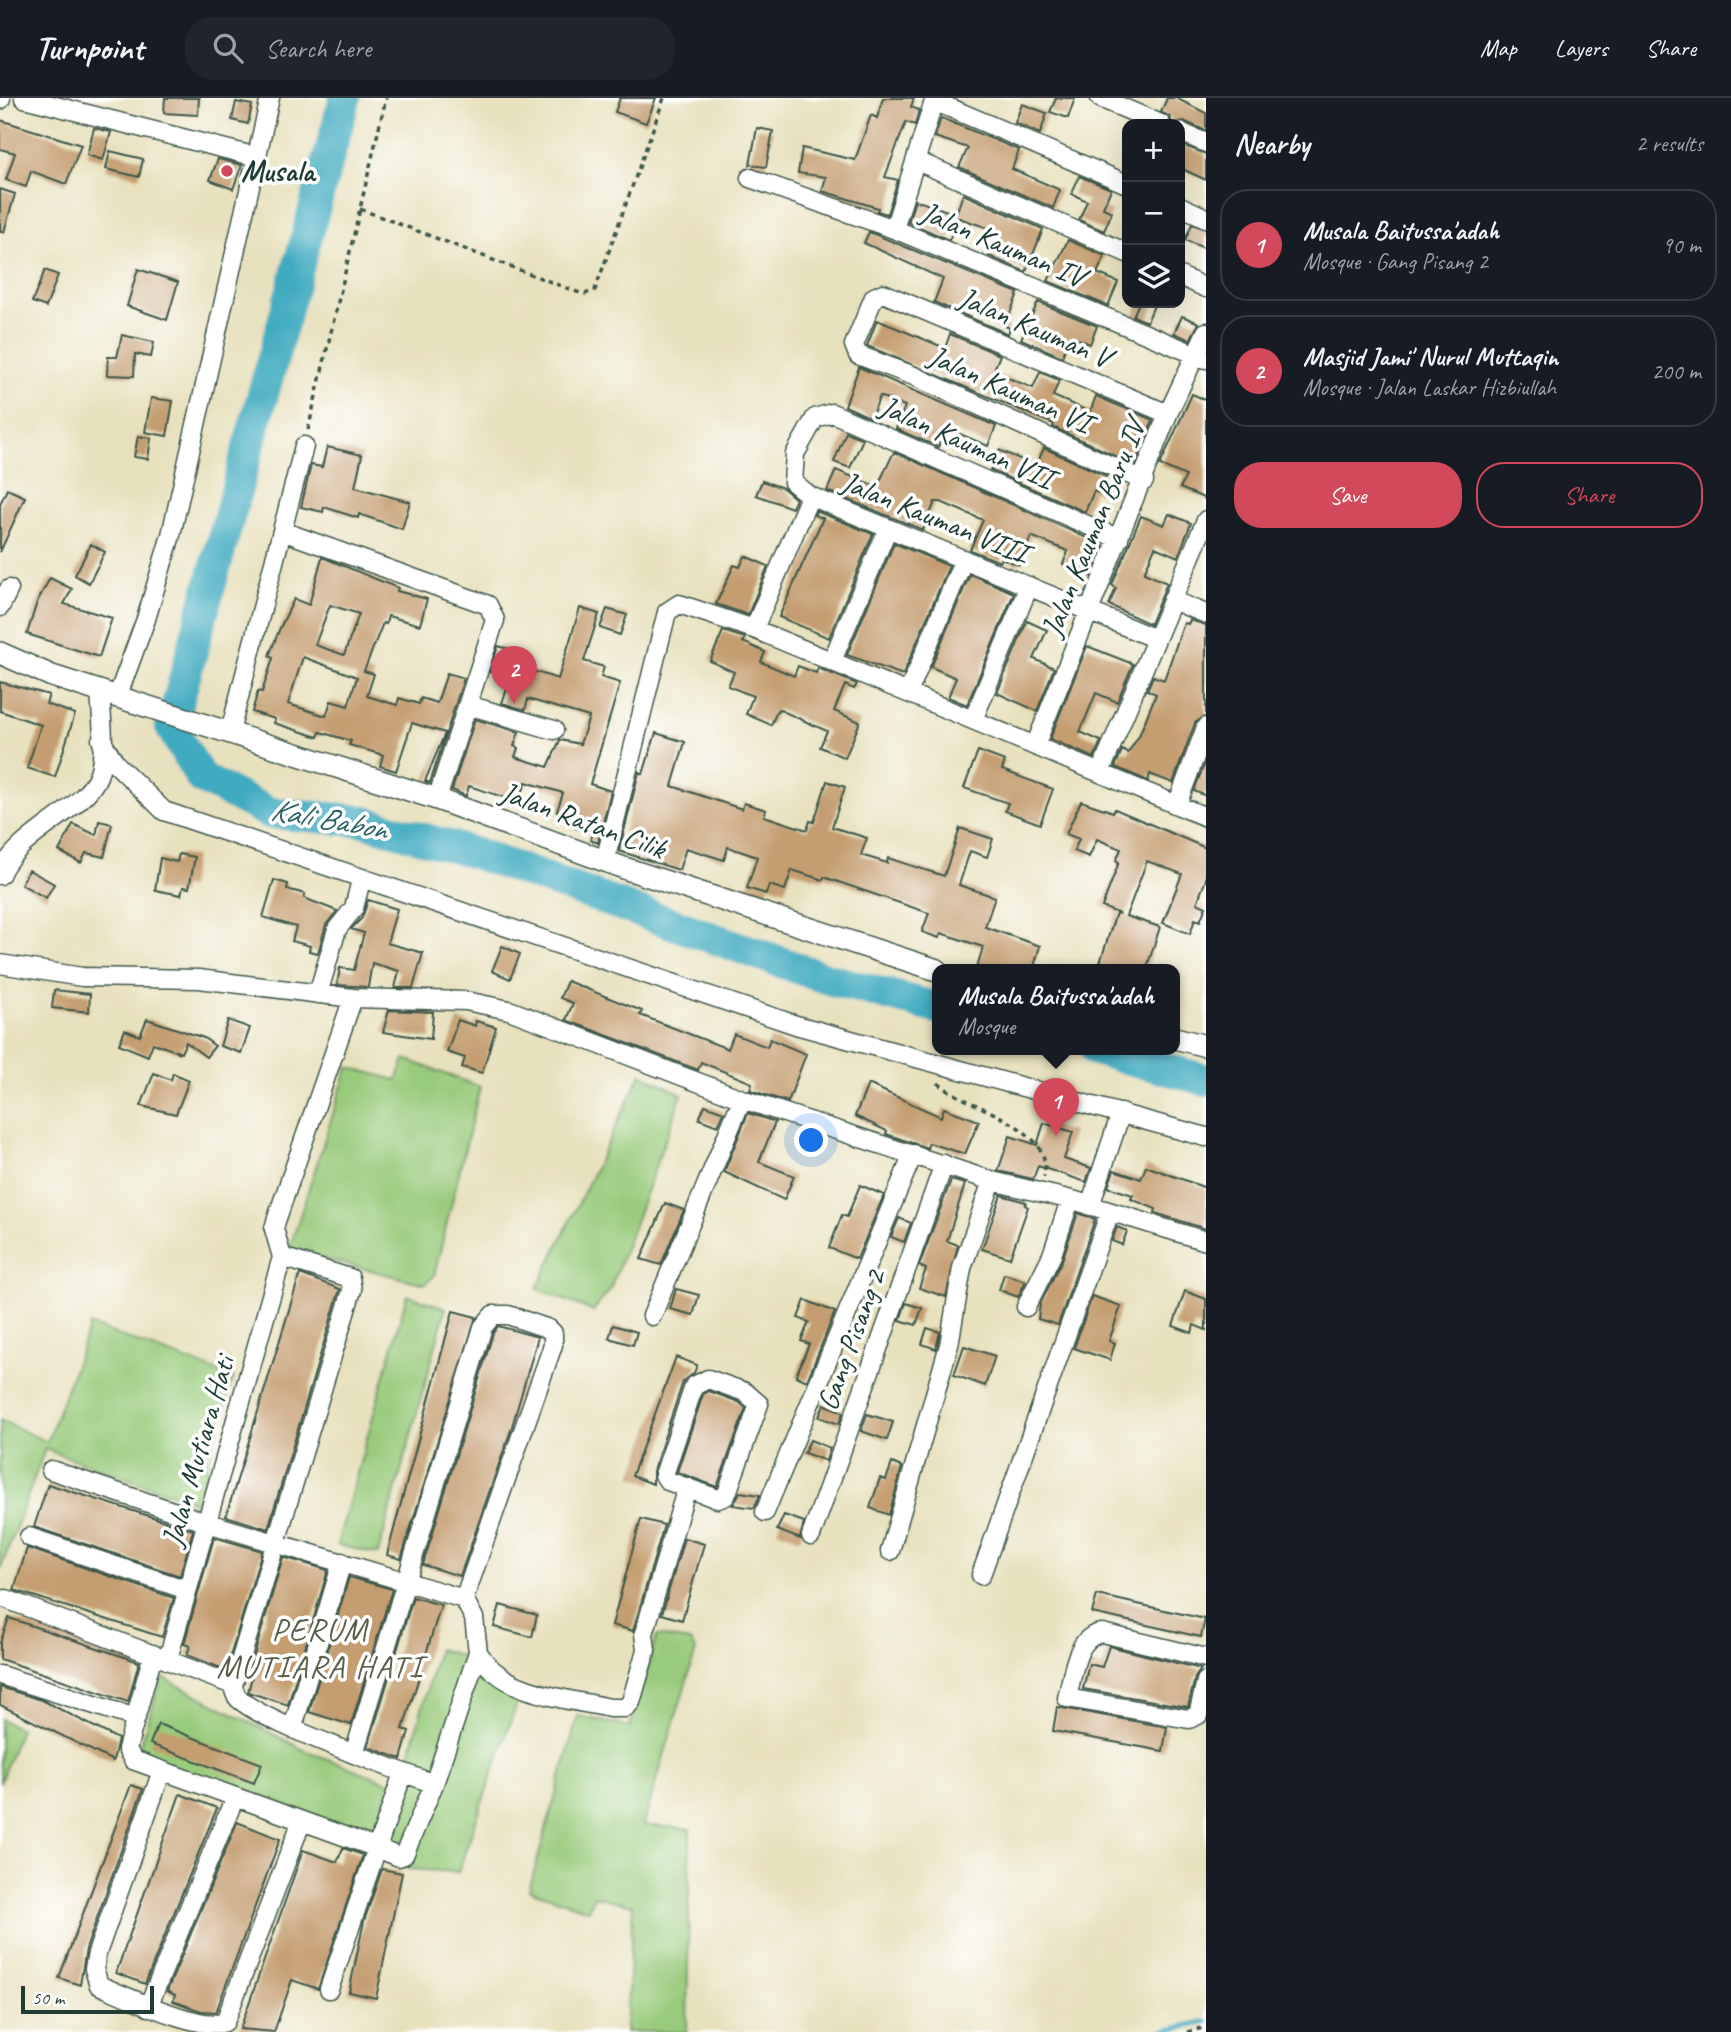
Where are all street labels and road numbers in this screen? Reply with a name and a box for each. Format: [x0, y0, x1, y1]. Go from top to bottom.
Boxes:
street label: Jalan Kauman IV [913, 192, 1096, 298]
street label: Jalan Kauman V [951, 277, 1122, 378]
street label: Jalan Kauman VI [921, 336, 1103, 444]
street label: Jalan Kauman VII [872, 386, 1065, 500]
street label: Jalan Kauman Baru IV [1031, 408, 1156, 644]
street label: Jalan Kauman VIII [834, 462, 1039, 574]
street label: Jalan Ratan Cilik [494, 772, 673, 868]
street label: Gang Pisang 2 [808, 1262, 895, 1415]
street label: Jalan Mutiara Hati [152, 1348, 244, 1552]

